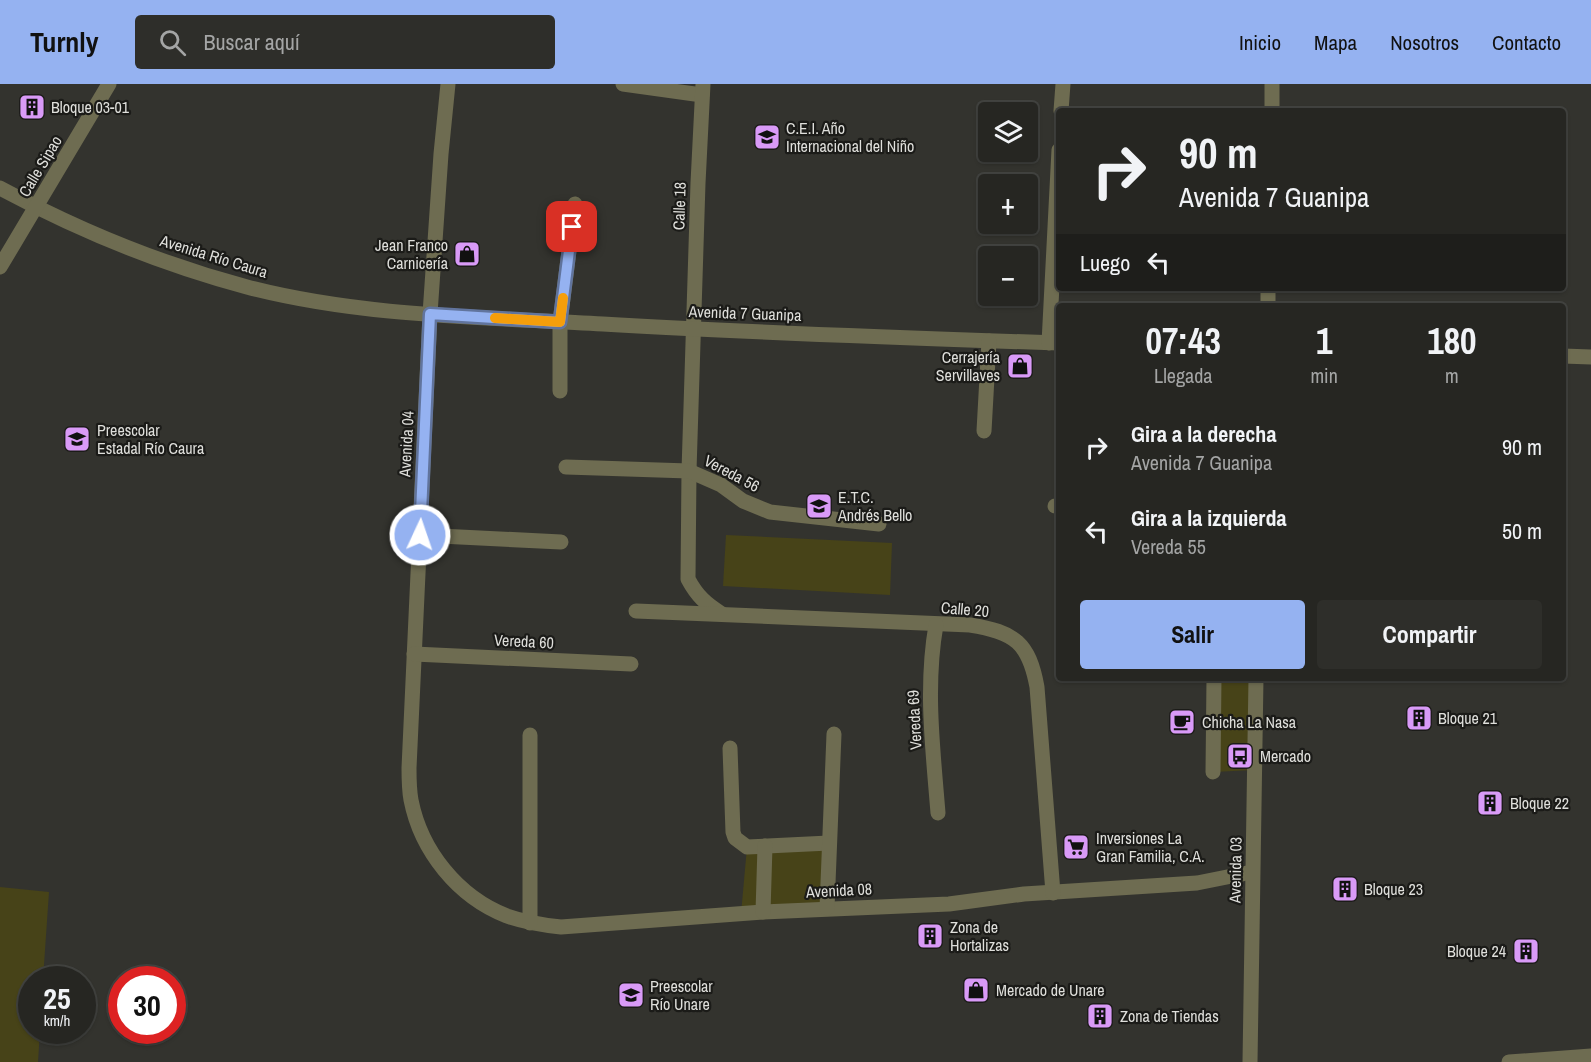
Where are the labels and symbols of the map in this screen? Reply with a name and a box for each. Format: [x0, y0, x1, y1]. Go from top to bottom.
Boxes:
building icon: Bloque 03-01 [17, 92, 47, 122]
place label: Bloque 03-01 [51, 96, 130, 118]
place label: C.E.I. Año Internacional del Niño [786, 117, 914, 157]
school or university icon: C.E.I. Año Internacional del Niño [752, 122, 782, 152]
street label: Calle Sipao [13, 131, 67, 201]
street label: Calle 18 [667, 182, 691, 230]
pin [546, 201, 597, 252]
street label: Avenida Río Caura [157, 229, 271, 283]
place label: Jean Franco Carnicería [375, 234, 449, 274]
shop icon: Jean Franco Carnicería [452, 239, 482, 269]
street label: Avenida 7 Guanipa [687, 300, 802, 326]
place label: Cerrajería Servillaves [936, 346, 1001, 386]
shop icon: Cerrajería Servillaves [1005, 351, 1035, 381]
street label: Avenida 04 [393, 410, 419, 479]
place label: Preescolar Estadal Río Caura [97, 419, 205, 459]
school or university icon: Preescolar Estadal Río Caura [62, 424, 92, 454]
street label: Vereda 56 [700, 449, 764, 497]
place label: E.T.C. Andrés Bello [837, 486, 912, 526]
school or university icon: E.T.C. Andrés Bello [804, 491, 834, 521]
position arrow [388, 503, 452, 567]
street label: Calle 20 [940, 596, 990, 622]
street label: Vereda 60 [494, 628, 554, 654]
street label: Vereda 69 [901, 690, 927, 750]
building icon: Bloque 21 [1404, 703, 1434, 733]
cafe icon: Chicha La Nasa [1167, 707, 1197, 737]
place label: Bloque 21 [1438, 707, 1498, 729]
place label: Chicha La Nasa [1202, 711, 1297, 733]
bus stop icon: Mercado [1225, 741, 1255, 771]
place label: Mercado [1260, 745, 1311, 767]
building icon: Bloque 22 [1475, 788, 1505, 818]
place label: Bloque 22 [1510, 792, 1569, 814]
place label: Inversiones La Gran Familia, C.A. [1096, 827, 1205, 867]
supermarket icon: Inversiones La Gran Familia, C.A. [1061, 832, 1091, 862]
street label: Avenida 03 [1223, 837, 1247, 904]
building icon: Bloque 23 [1330, 874, 1360, 904]
street label: Avenida 08 [804, 877, 873, 903]
place label: Bloque 23 [1364, 878, 1423, 900]
place label: Zona de Hortalizas [950, 916, 1009, 956]
building icon: Zona de Hortalizas [915, 921, 945, 951]
building icon: Bloque 24 [1511, 936, 1541, 966]
place label: Bloque 24 [1447, 940, 1506, 962]
speed limit sign: 30 [108, 966, 186, 1044]
place label: Preescolar Río Unare [650, 975, 713, 1015]
shop icon: Mercado de Unare [961, 975, 991, 1005]
place label: Mercado de Unare [996, 979, 1105, 1001]
school or university icon: Preescolar Río Unare [616, 980, 646, 1010]
building icon: Zona de Tiendas [1085, 1001, 1115, 1031]
place label: Zona de Tiendas [1120, 1005, 1219, 1027]

